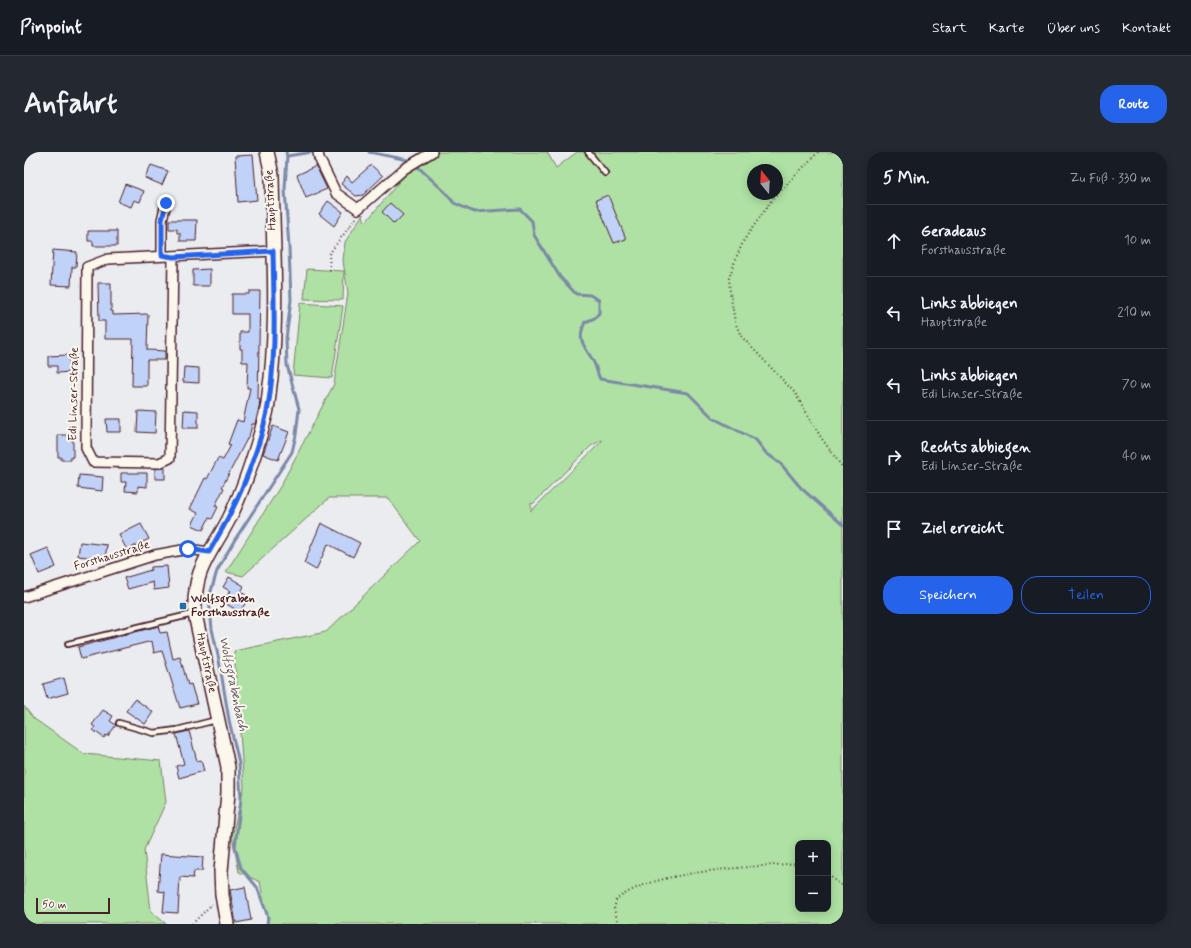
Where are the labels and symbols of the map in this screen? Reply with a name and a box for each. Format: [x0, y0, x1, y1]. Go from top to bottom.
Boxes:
north arrow [747, 164, 783, 200]
street label: Hauptstraße [261, 169, 281, 231]
route end [157, 194, 175, 212]
street label: Edi Linser-Straße [65, 347, 83, 441]
street label: Forsthausstraße [72, 537, 152, 575]
route start [179, 540, 197, 558]
place label: Wolfsgraben Forsthausstraße [190, 591, 270, 621]
marker: Wolfsgraben Forsthausstraße [178, 601, 188, 611]
street label: Hauptstraße [192, 631, 220, 695]
water label: Wolfsgrabenbach [213, 635, 251, 734]
scale bar [36, 896, 110, 915]

